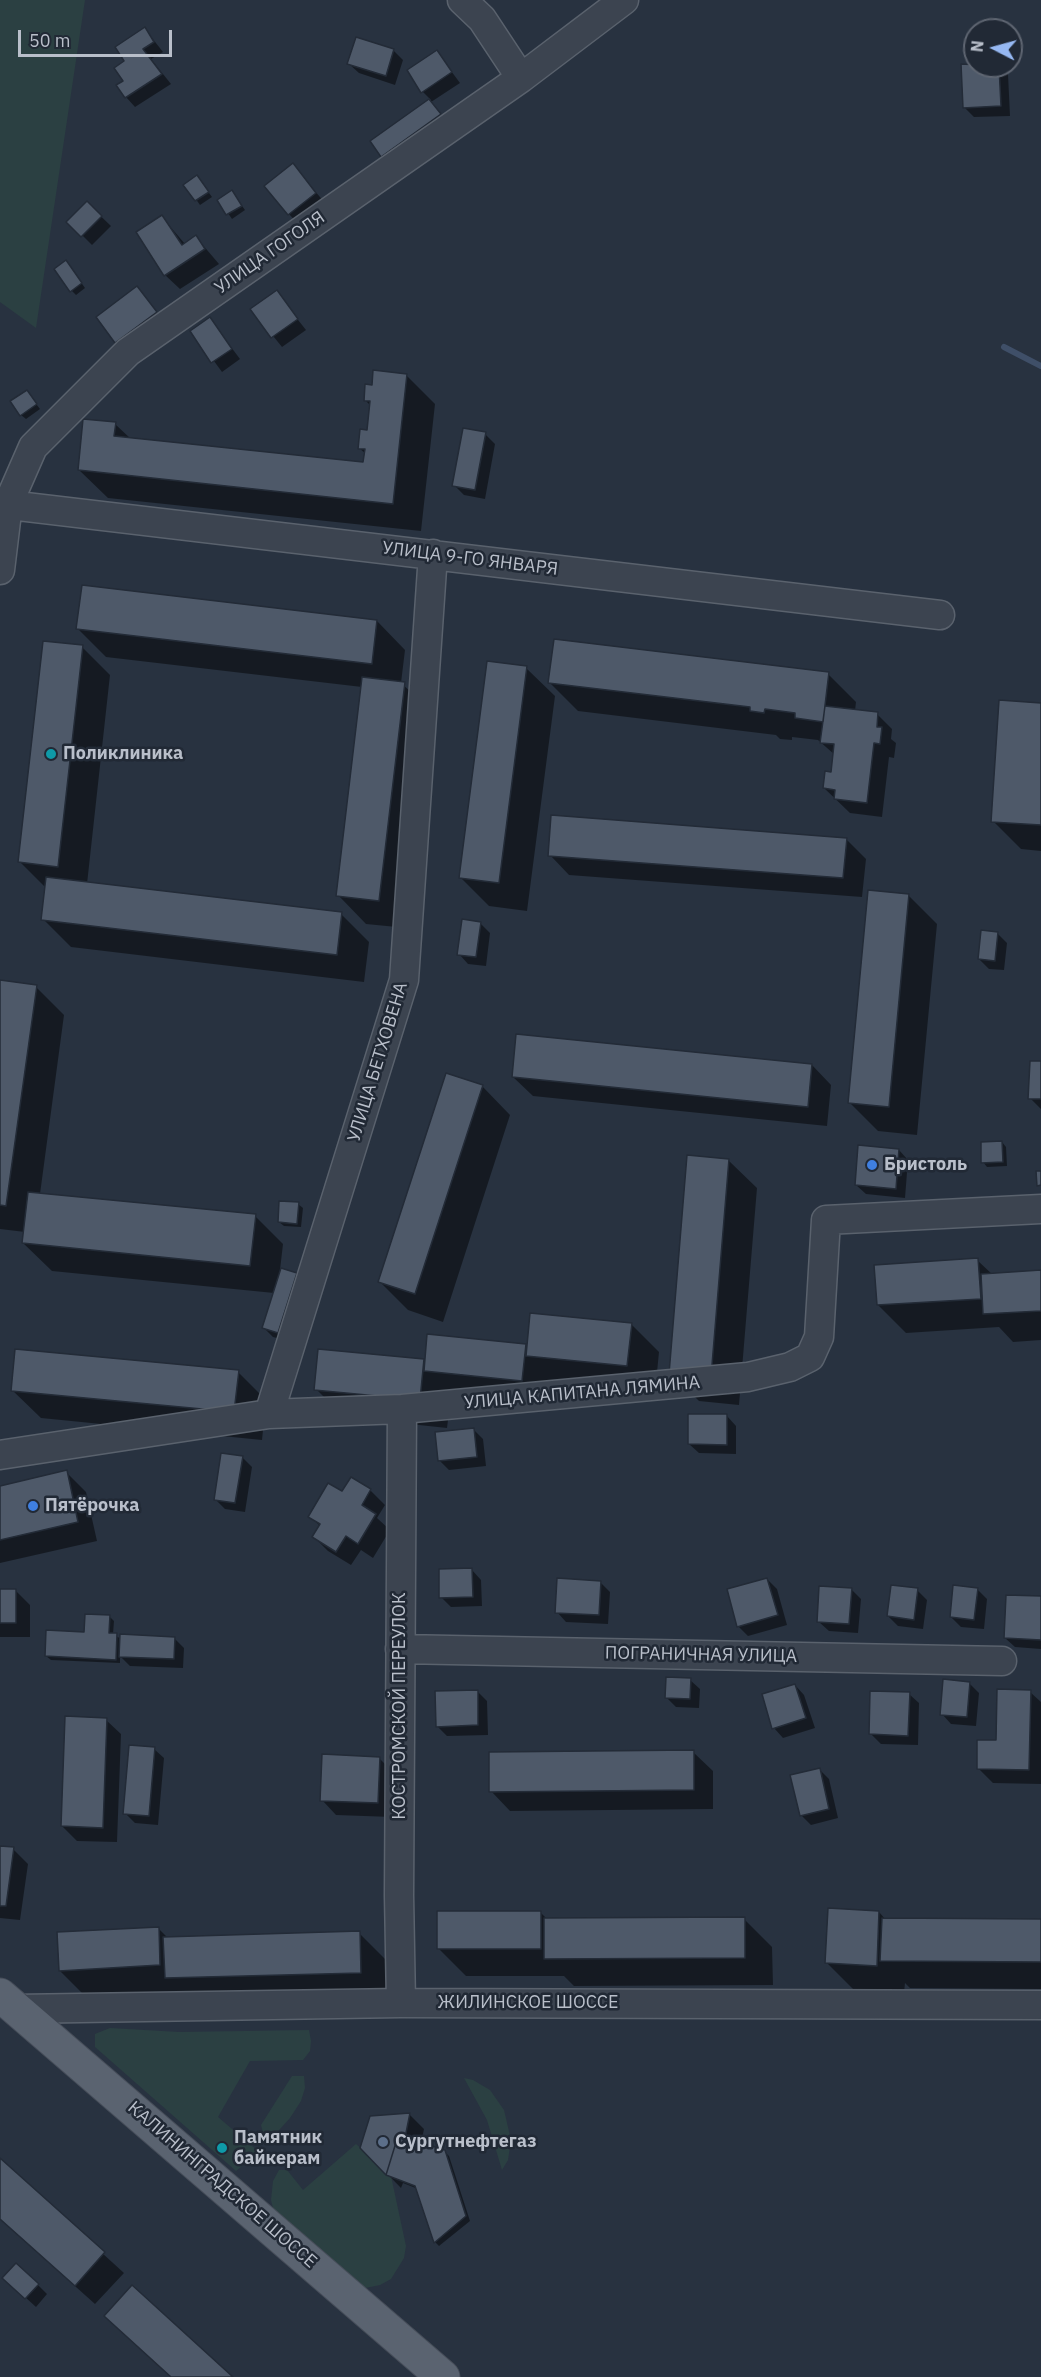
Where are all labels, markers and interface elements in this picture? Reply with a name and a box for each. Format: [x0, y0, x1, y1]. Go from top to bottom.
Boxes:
scale bar [21, 18, 176, 56]
north arrow [963, 18, 1023, 78]
text: 50 m [29, 29, 71, 52]
text: N [967, 40, 988, 53]
street label: УЛИЦА ГОГОЛЯ [211, 207, 329, 299]
street label: УЛИЦА 9-ГО ЯНВАРЯ [381, 537, 559, 581]
place label: Поликлиника [63, 743, 183, 765]
marker: Поликлиника [44, 747, 58, 761]
street label: УЛИЦА БЕТХОВЕНА [343, 979, 413, 1145]
place label: Бристоль [884, 1154, 967, 1176]
marker: Бристоль [865, 1158, 879, 1172]
street label: УЛИЦА КАПИТАНА ЛЯМИНА [463, 1372, 701, 1414]
place label: Пятёрочка [45, 1495, 139, 1517]
marker: Пятёрочка [26, 1499, 40, 1513]
street label: КОСТРОМСКОЙ ПЕРЕУЛОК [389, 1592, 411, 1820]
street label: ПОГРАНИЧНАЯ УЛИЦА [605, 1643, 797, 1667]
street label: ЖИЛИНСКОЕ ШОССЕ [438, 1992, 618, 2014]
street label: КАЛИНИНГРАДСКОЕ ШОССЕ [123, 2097, 321, 2273]
place label: Памятник байкерам [234, 2127, 322, 2170]
place label: Сургутнефтегаз [395, 2131, 536, 2153]
marker: Сургутнефтегаз [376, 2135, 390, 2149]
marker: Памятник байкерам [215, 2141, 229, 2155]

